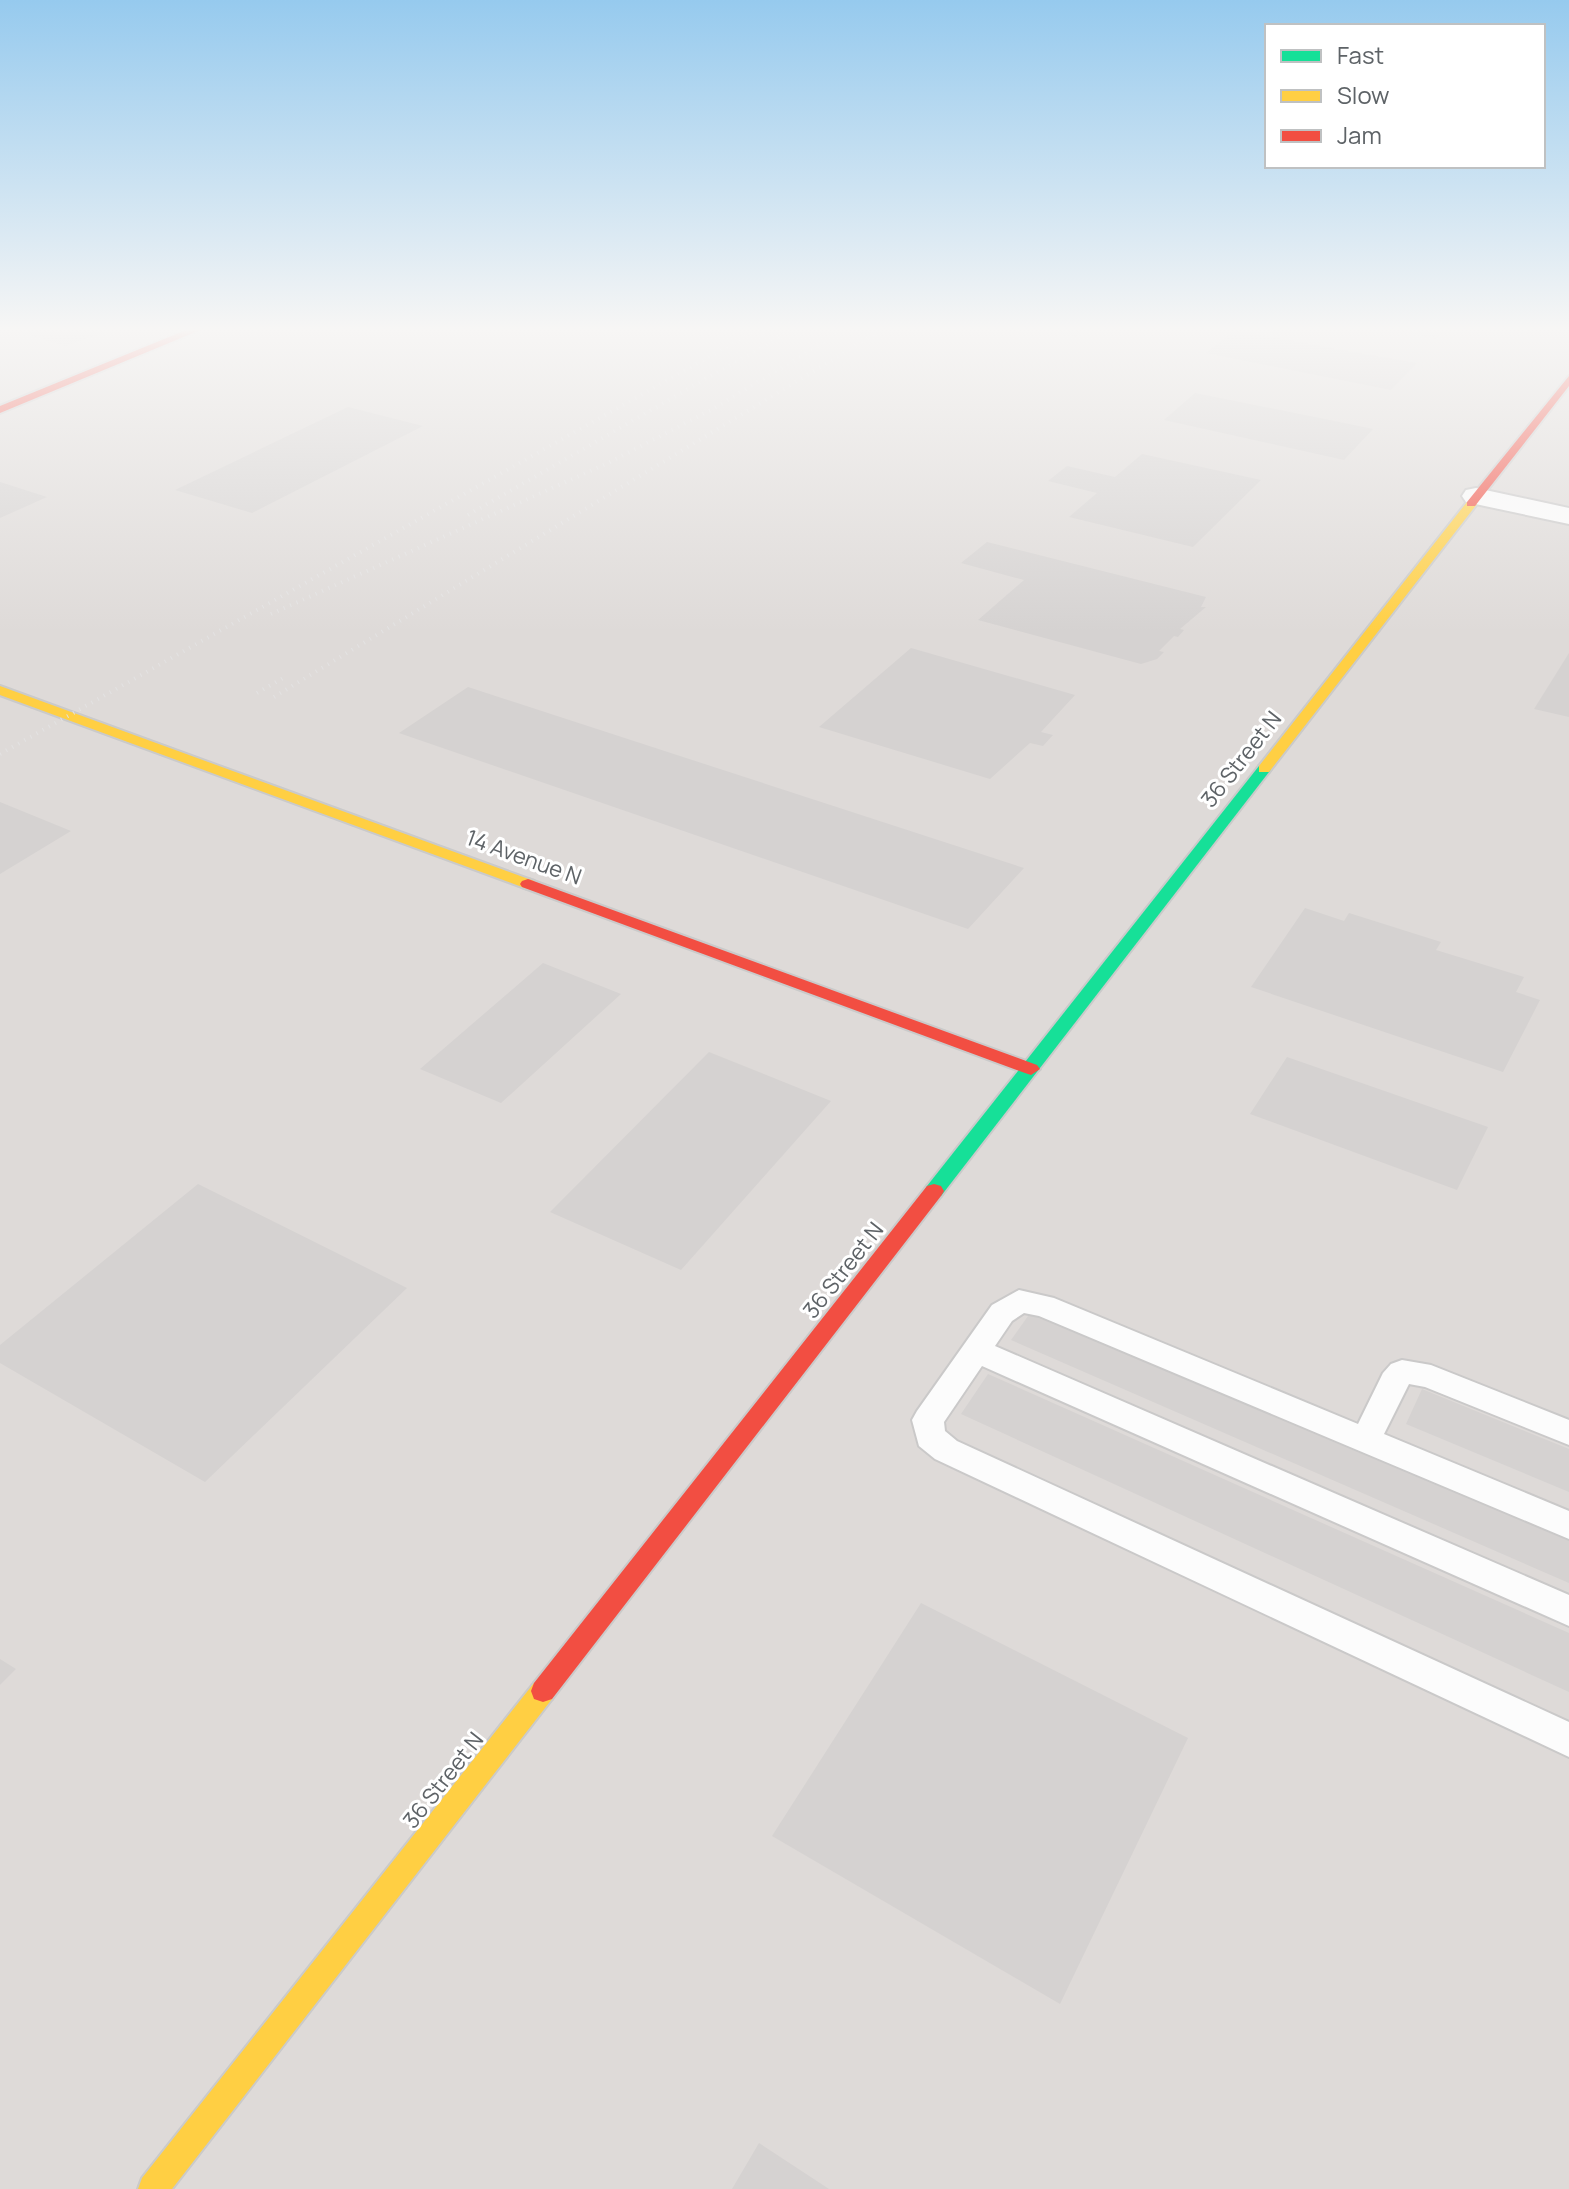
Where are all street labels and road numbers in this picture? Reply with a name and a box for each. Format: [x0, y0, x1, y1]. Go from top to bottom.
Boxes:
street label: 36 Street N [1194, 705, 1288, 813]
street label: 14 Avenue N [462, 822, 586, 892]
street label: 36 Street N [796, 1216, 890, 1324]
street label: 36 Street N [396, 1726, 490, 1834]

